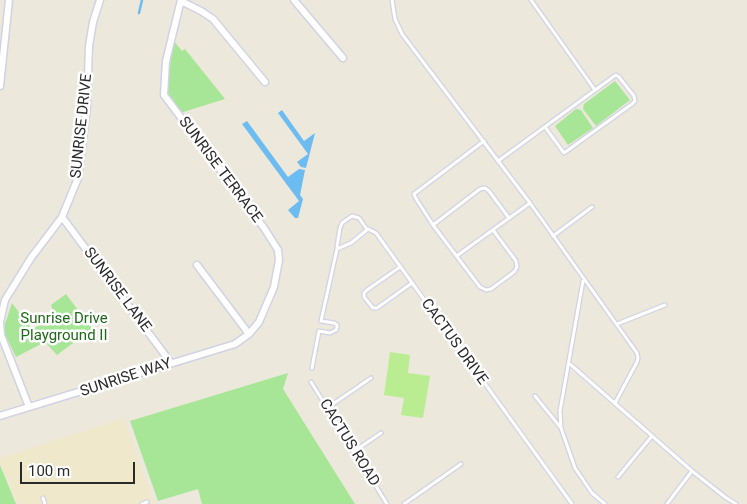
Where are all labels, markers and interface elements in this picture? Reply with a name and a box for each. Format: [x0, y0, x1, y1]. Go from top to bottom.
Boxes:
street label: SUNRISE DRIVE [68, 73, 96, 179]
street label: SUNRISE TERRACE [174, 114, 266, 226]
street label: SUNRISE LANE [79, 244, 155, 336]
street label: CACTUS DRIVE [417, 296, 491, 388]
park label: Sunrise Drive Playground II [20, 310, 108, 345]
street label: SUNRISE WAY [78, 355, 174, 401]
street label: CACTUS ROAD [315, 396, 383, 490]
scale bar [22, 452, 138, 484]
text: 100 m [28, 462, 70, 480]

